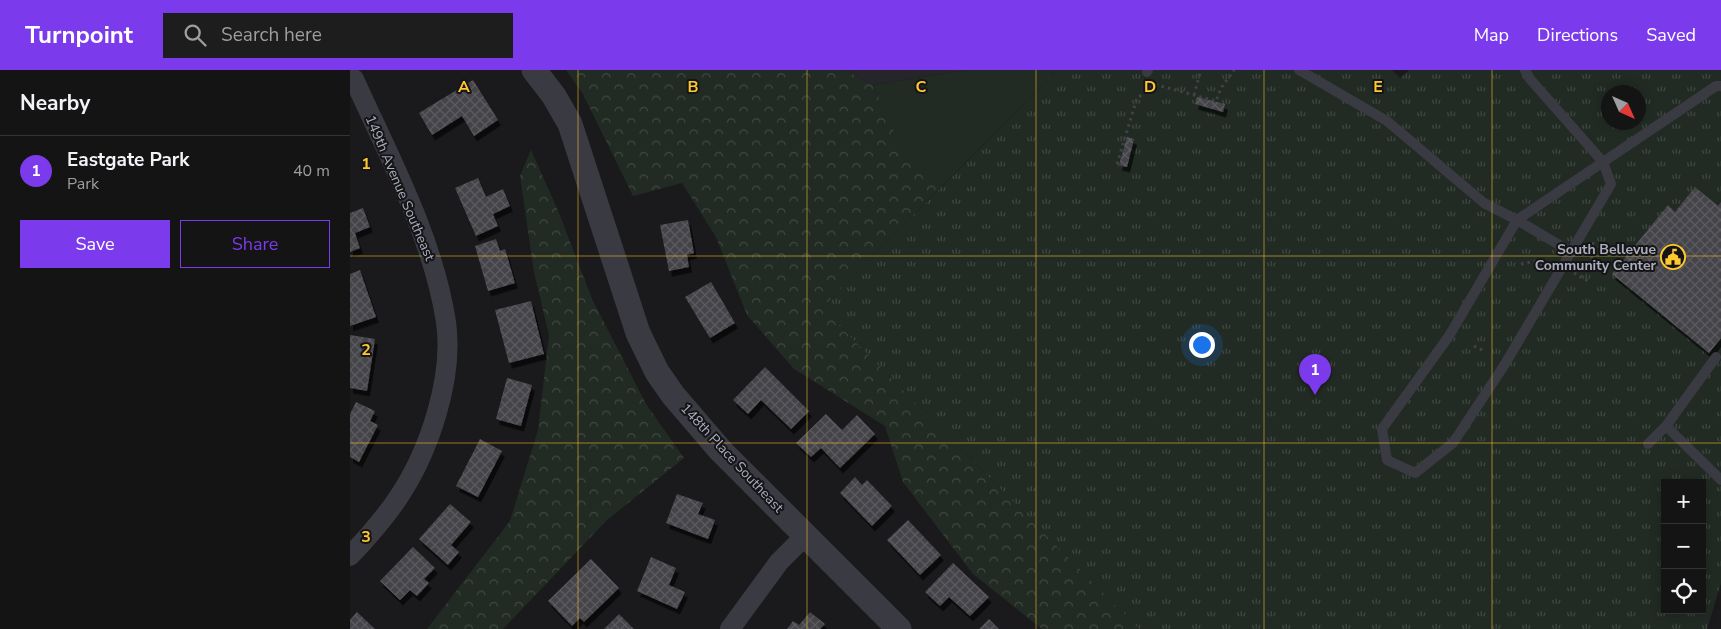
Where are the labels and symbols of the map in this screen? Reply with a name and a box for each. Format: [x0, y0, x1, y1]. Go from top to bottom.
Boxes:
text: A [458, 76, 470, 98]
text: B [687, 76, 699, 98]
text: C [916, 76, 927, 98]
text: D [1144, 76, 1156, 98]
text: E [1373, 76, 1383, 98]
north arrow [1601, 85, 1646, 130]
street label: 149th Avenue Southeast [362, 113, 438, 263]
place label: South Bellevue Community Center [1535, 240, 1657, 275]
public building icon: South Bellevue Community Center [1660, 244, 1686, 270]
your location [1189, 332, 1215, 358]
text: 2 [361, 339, 371, 361]
pin: 1 [1299, 354, 1331, 395]
street label: 148th Place Southeast [676, 399, 788, 517]
text: 3 [361, 526, 371, 548]

